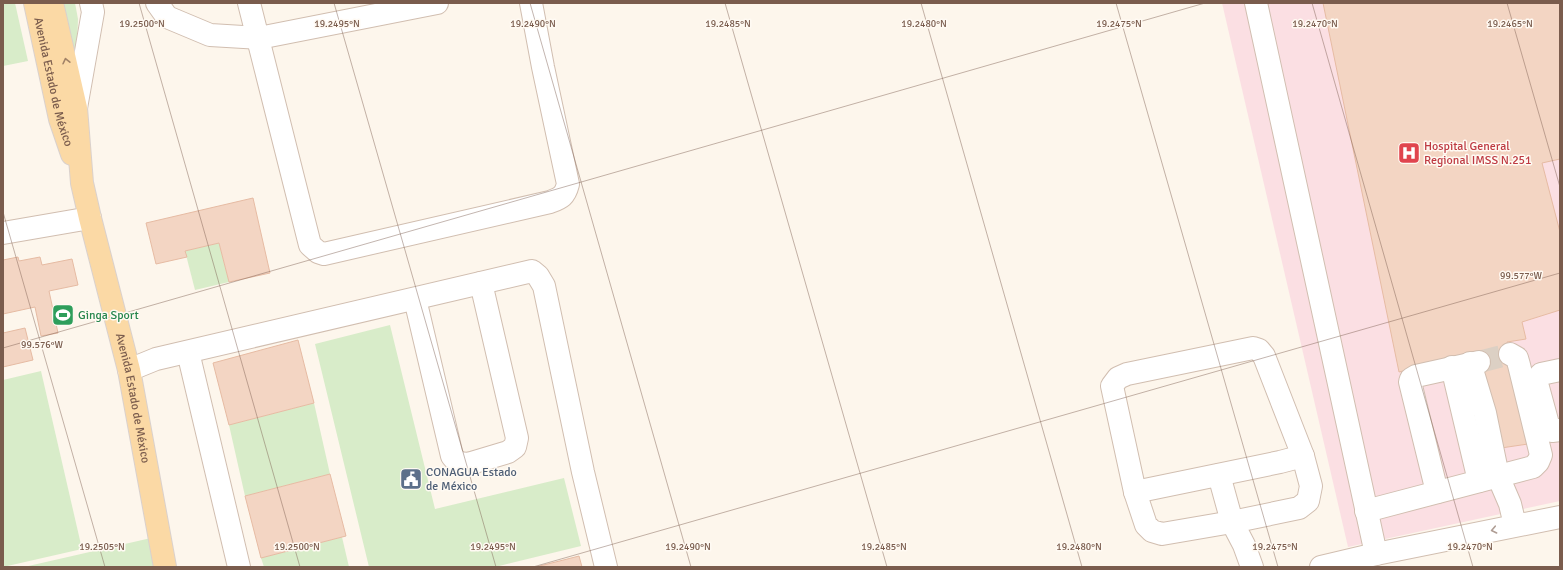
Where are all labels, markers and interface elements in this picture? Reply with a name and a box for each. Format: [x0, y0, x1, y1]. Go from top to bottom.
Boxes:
street label: Avenida Estado de México [30, 16, 76, 149]
text: 19.2500°N [119, 18, 165, 30]
text: 19.2495°N [314, 18, 360, 30]
text: 19.2490°N [510, 18, 556, 30]
text: 19.2485°N [705, 18, 751, 30]
text: 19.2480°N [901, 18, 947, 30]
text: 19.2475°N [1096, 18, 1142, 30]
text: 19.2470°N [1292, 18, 1338, 30]
text: 19.2465°N [1487, 18, 1533, 30]
one-way arrow [62, 58, 70, 65]
place label: Hospital General Regional IMSS N.251 [1424, 139, 1532, 168]
hospital icon: Hospital General Regional IMSS N.251 [1396, 140, 1422, 166]
text: 99.577°W [1500, 270, 1542, 282]
sports icon: Ginga Sport [50, 302, 76, 328]
place label: Ginga Sport [78, 308, 139, 323]
street label: Avenida Estado de México [112, 331, 153, 464]
text: 99.576°W [21, 339, 63, 351]
place label: CONAGUA Estado de México [426, 465, 517, 494]
public building icon: CONAGUA Estado de México [398, 466, 424, 492]
one-way arrow [1491, 525, 1497, 533]
text: 19.2505°N [79, 541, 125, 553]
text: 19.2500°N [274, 541, 320, 553]
text: 19.2495°N [470, 541, 516, 553]
text: 19.2490°N [665, 541, 711, 553]
text: 19.2485°N [861, 541, 907, 553]
text: 19.2480°N [1056, 541, 1102, 553]
text: 19.2475°N [1252, 541, 1298, 553]
text: 19.2470°N [1447, 541, 1493, 553]

